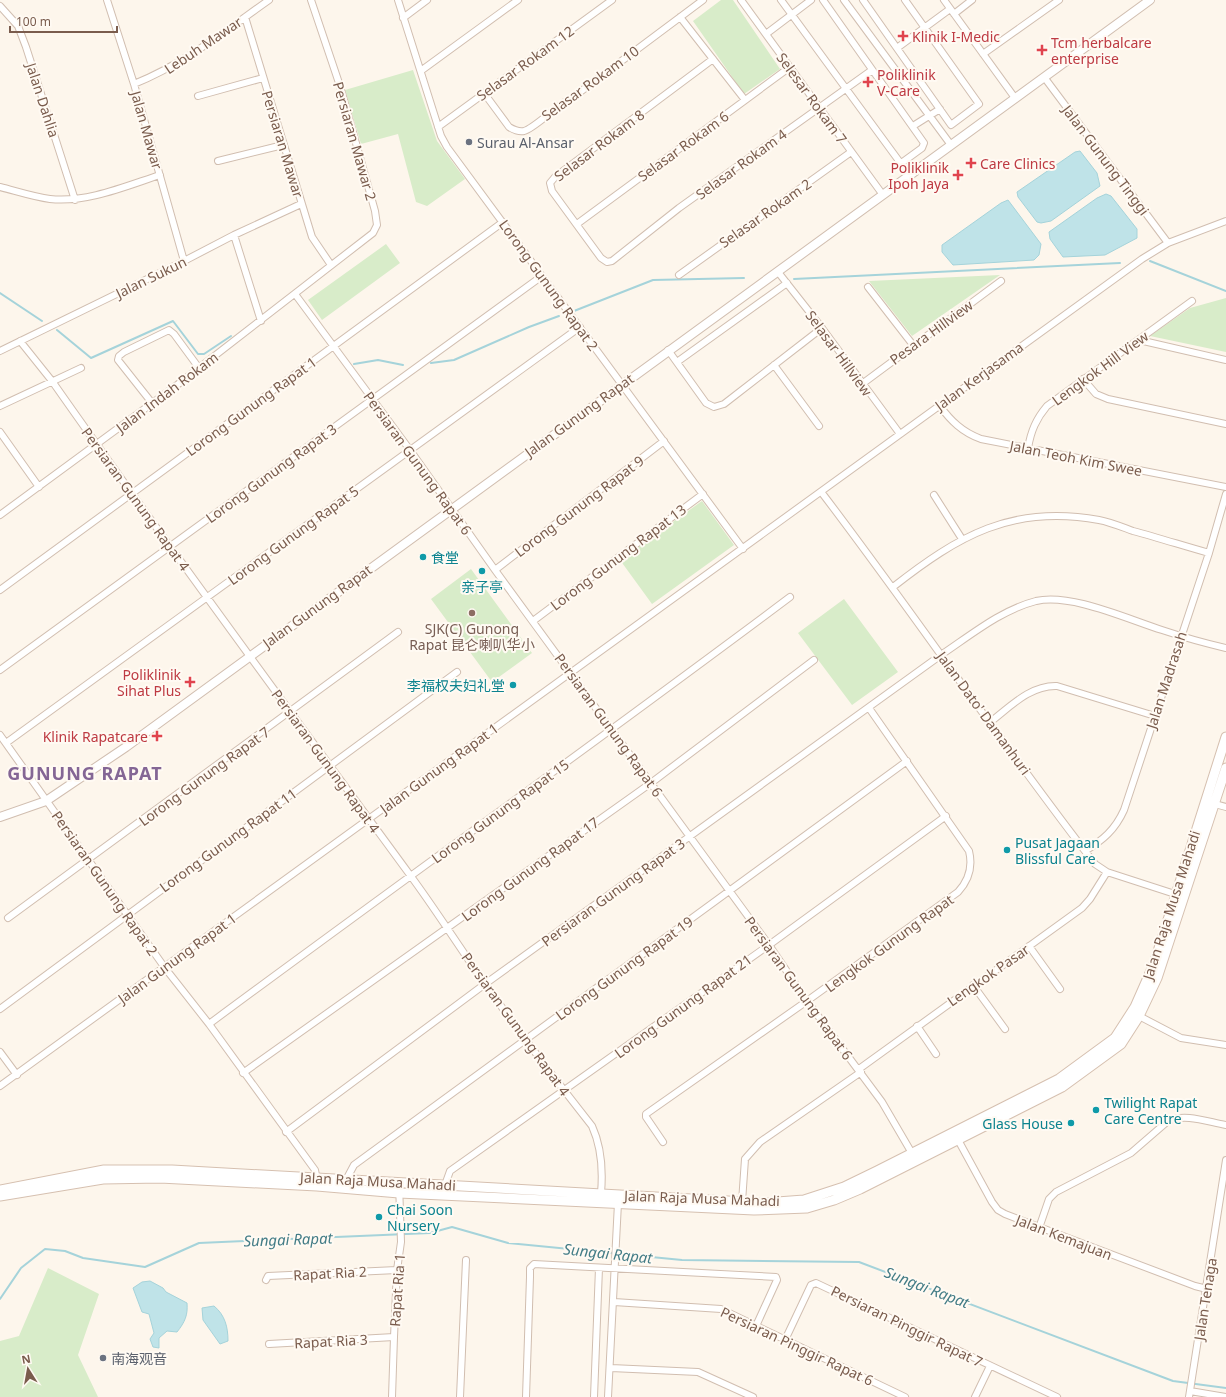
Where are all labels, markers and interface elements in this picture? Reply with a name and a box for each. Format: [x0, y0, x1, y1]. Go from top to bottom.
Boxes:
scale bar [10, 8, 117, 34]
street label: Lebuh Mawar [160, 12, 246, 78]
text: 100 m [16, 13, 51, 30]
street label: Selasar Rokam 12 [472, 21, 578, 105]
place label: Klinik I-Medic [912, 27, 1000, 46]
marker: Klinik I-Medic [897, 30, 909, 42]
place label: Tcm herbalcare enterprise [1051, 33, 1152, 68]
street label: Selasar Rokam 10 [537, 41, 643, 125]
marker: Tcm herbalcare enterprise [1036, 44, 1048, 56]
street label: Selesar Rokam 7 [772, 49, 852, 147]
street label: Jalan Dahlia [21, 58, 64, 140]
place label: Poliklinik V-Care [877, 65, 936, 100]
marker: Poliklinik V-Care [862, 76, 874, 88]
street label: Persiaran Mawar 2 [329, 79, 381, 203]
street label: Jalan Mawar [126, 87, 167, 172]
street label: Persiaran Mawar [258, 88, 308, 200]
street label: Jalan Gunung Tinggi [1057, 99, 1154, 219]
street label: Selasar Rokam 8 [550, 105, 648, 185]
street label: Selasar Rokam 6 [634, 106, 732, 186]
street label: Selasar Rokam 4 [692, 124, 790, 204]
place label: Surau Al-Ansar [477, 133, 574, 152]
marker: Surau Al-Ansar [464, 137, 474, 147]
place label: Care Clinics [980, 154, 1056, 173]
marker: Care Clinics [965, 157, 977, 169]
place label: Poliklinik Ipoh Jaya [888, 158, 950, 193]
marker: Poliklinik Ipoh Jaya [952, 169, 964, 181]
street label: Selasar Rokam 2 [715, 174, 815, 252]
street label: Lorong Gunung Rapat 2 [495, 216, 603, 354]
street label: Jalan Sukun [111, 252, 190, 303]
street label: Pesara Hillview [886, 295, 976, 369]
street label: Selasar Hillview [801, 306, 877, 400]
street label: Lengkok Hill View [1048, 327, 1152, 409]
street label: Jalan Kerjasama [929, 338, 1027, 416]
street label: Jalan Indah Rokam [110, 347, 222, 438]
street label: Lorong Gunung Rapat 1 [182, 352, 320, 460]
street label: Jalan Gunung Rapat [519, 369, 637, 462]
street label: Persiaran Gunung Rapat 6 [360, 388, 476, 538]
street label: Lorong Gunung Rapat 3 [202, 419, 340, 527]
street label: Persiaran Gunung Rapat 4 [78, 424, 194, 574]
street label: Jalan Teoh Kim Swee [1006, 435, 1144, 480]
street label: Lorong Gunung Rapat 9 [510, 451, 648, 561]
street label: Lorong Gunung Rapat 5 [224, 481, 362, 589]
street label: Lorong Gunung Rapat 13 [546, 500, 690, 614]
place label: 食堂 [431, 548, 459, 567]
marker: 食堂 [418, 552, 428, 562]
street label: Jalan Gunung Rapat [257, 560, 375, 653]
marker: 亲子亭 [477, 566, 487, 576]
place label: 亲子亭 [461, 577, 503, 596]
marker: SJK(C) Gunong Rapat 昆仑喇叭华小 [467, 608, 477, 618]
place label: SJK(C) Gunong Rapat 昆仑喇叭华小 [409, 619, 535, 654]
street label: Jalan Madrasah [1141, 629, 1191, 733]
street label: Jalan Dato' Damanhuri [932, 646, 1035, 778]
street label: Persiaran Gunung Rapat 6 [551, 650, 667, 800]
place label: Poliklinik Sihat Plus [117, 665, 182, 700]
marker: Poliklinik Sihat Plus [184, 676, 196, 688]
place label: 李福权夫妇礼堂 [407, 676, 505, 695]
marker: 李福权夫妇礼堂 [508, 680, 518, 690]
street label: Persiaran Gunung Rapat 4 [268, 686, 384, 836]
street label: Jalan Gunung Rapat 1 [374, 719, 502, 819]
street label: Lorong Gunung Rapat 7 [135, 722, 273, 830]
place label: Klinik Rapatcare [43, 727, 148, 746]
marker: Klinik Rapatcare [151, 730, 163, 742]
street label: Lorong Gunung Rapat 15 [427, 755, 573, 867]
district label: GUNUNG RAPAT [7, 761, 163, 785]
street label: Lorong Gunung Rapat 11 [155, 784, 301, 896]
street label: Persiaran Gunung Rapat 2 [48, 807, 162, 959]
street label: Lorong Gunung Rapat 17 [457, 813, 603, 925]
street label: Jalan Raja Musa Mahadi [1137, 828, 1204, 984]
place label: Pusat Jagaan Blissful Care [1015, 833, 1100, 868]
street label: Persiaran Gunung Rapat 3 [538, 834, 688, 950]
marker: Pusat Jagaan Blissful Care [1002, 845, 1012, 855]
street label: Lengkok Gunung Rapat [821, 890, 957, 996]
street label: Jalan Gunung Rapat 1 [112, 909, 240, 1009]
street label: Lorong Gunung Rapat 19 [551, 912, 697, 1024]
street label: Persiaran Gunung Rapat 6 [741, 913, 857, 1063]
street label: Lengkok Pasar [943, 940, 1033, 1010]
street label: Persiaran Gunung Rapat 4 [458, 949, 574, 1099]
street label: Lorong Gunung Rapat 21 [610, 950, 756, 1062]
place label: Twilight Rapat Care Centre [1104, 1093, 1197, 1128]
marker: Twilight Rapat Care Centre [1091, 1105, 1101, 1115]
place label: Glass House [982, 1114, 1063, 1133]
marker: Glass House [1066, 1118, 1076, 1128]
street label: Jalan Raja Musa Mahadi [298, 1167, 456, 1195]
street label: Jalan Raja Musa Mahadi [622, 1186, 780, 1210]
place label: Chai Soon Nursery [387, 1200, 453, 1235]
street label: Jalan Kemajuan [1011, 1209, 1115, 1264]
marker: Chai Soon Nursery [374, 1212, 384, 1222]
water label: Sungai Rapat [243, 1227, 334, 1251]
water label: Sungai Rapat [563, 1238, 654, 1268]
street label: Rapat Ria 1 [385, 1253, 409, 1327]
street label: Jalan Tenaga [1189, 1256, 1221, 1344]
street label: Rapat Ria 2 [293, 1262, 367, 1284]
water label: Sungai Rapat [882, 1262, 973, 1313]
street label: Persiaran Pinggir Rapat 7 [828, 1281, 986, 1371]
street label: Persiaran Pinggir Rapat 6 [717, 1302, 877, 1390]
street label: Rapat Ria 3 [294, 1330, 368, 1352]
north arrow [8, 1349, 48, 1389]
place label: 南海观音 [111, 1349, 167, 1368]
text: N [20, 1350, 32, 1367]
marker: 南海观音 [98, 1353, 108, 1363]

